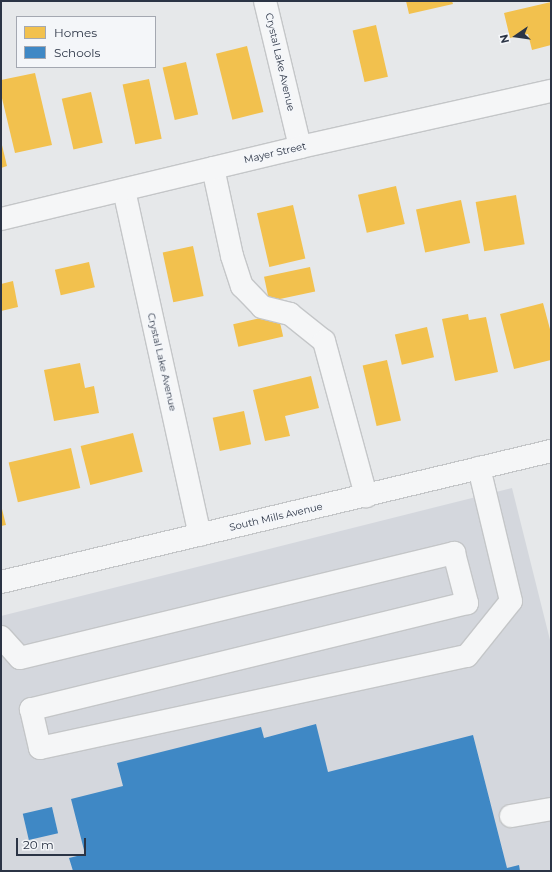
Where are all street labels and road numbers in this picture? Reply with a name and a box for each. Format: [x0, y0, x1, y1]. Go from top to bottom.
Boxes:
street label: Crystal Lake Avenue [263, 12, 297, 112]
street label: Mayer Street [243, 140, 307, 166]
street label: Crystal Lake Avenue [145, 312, 179, 412]
street label: South Mills Avenue [228, 500, 324, 534]

